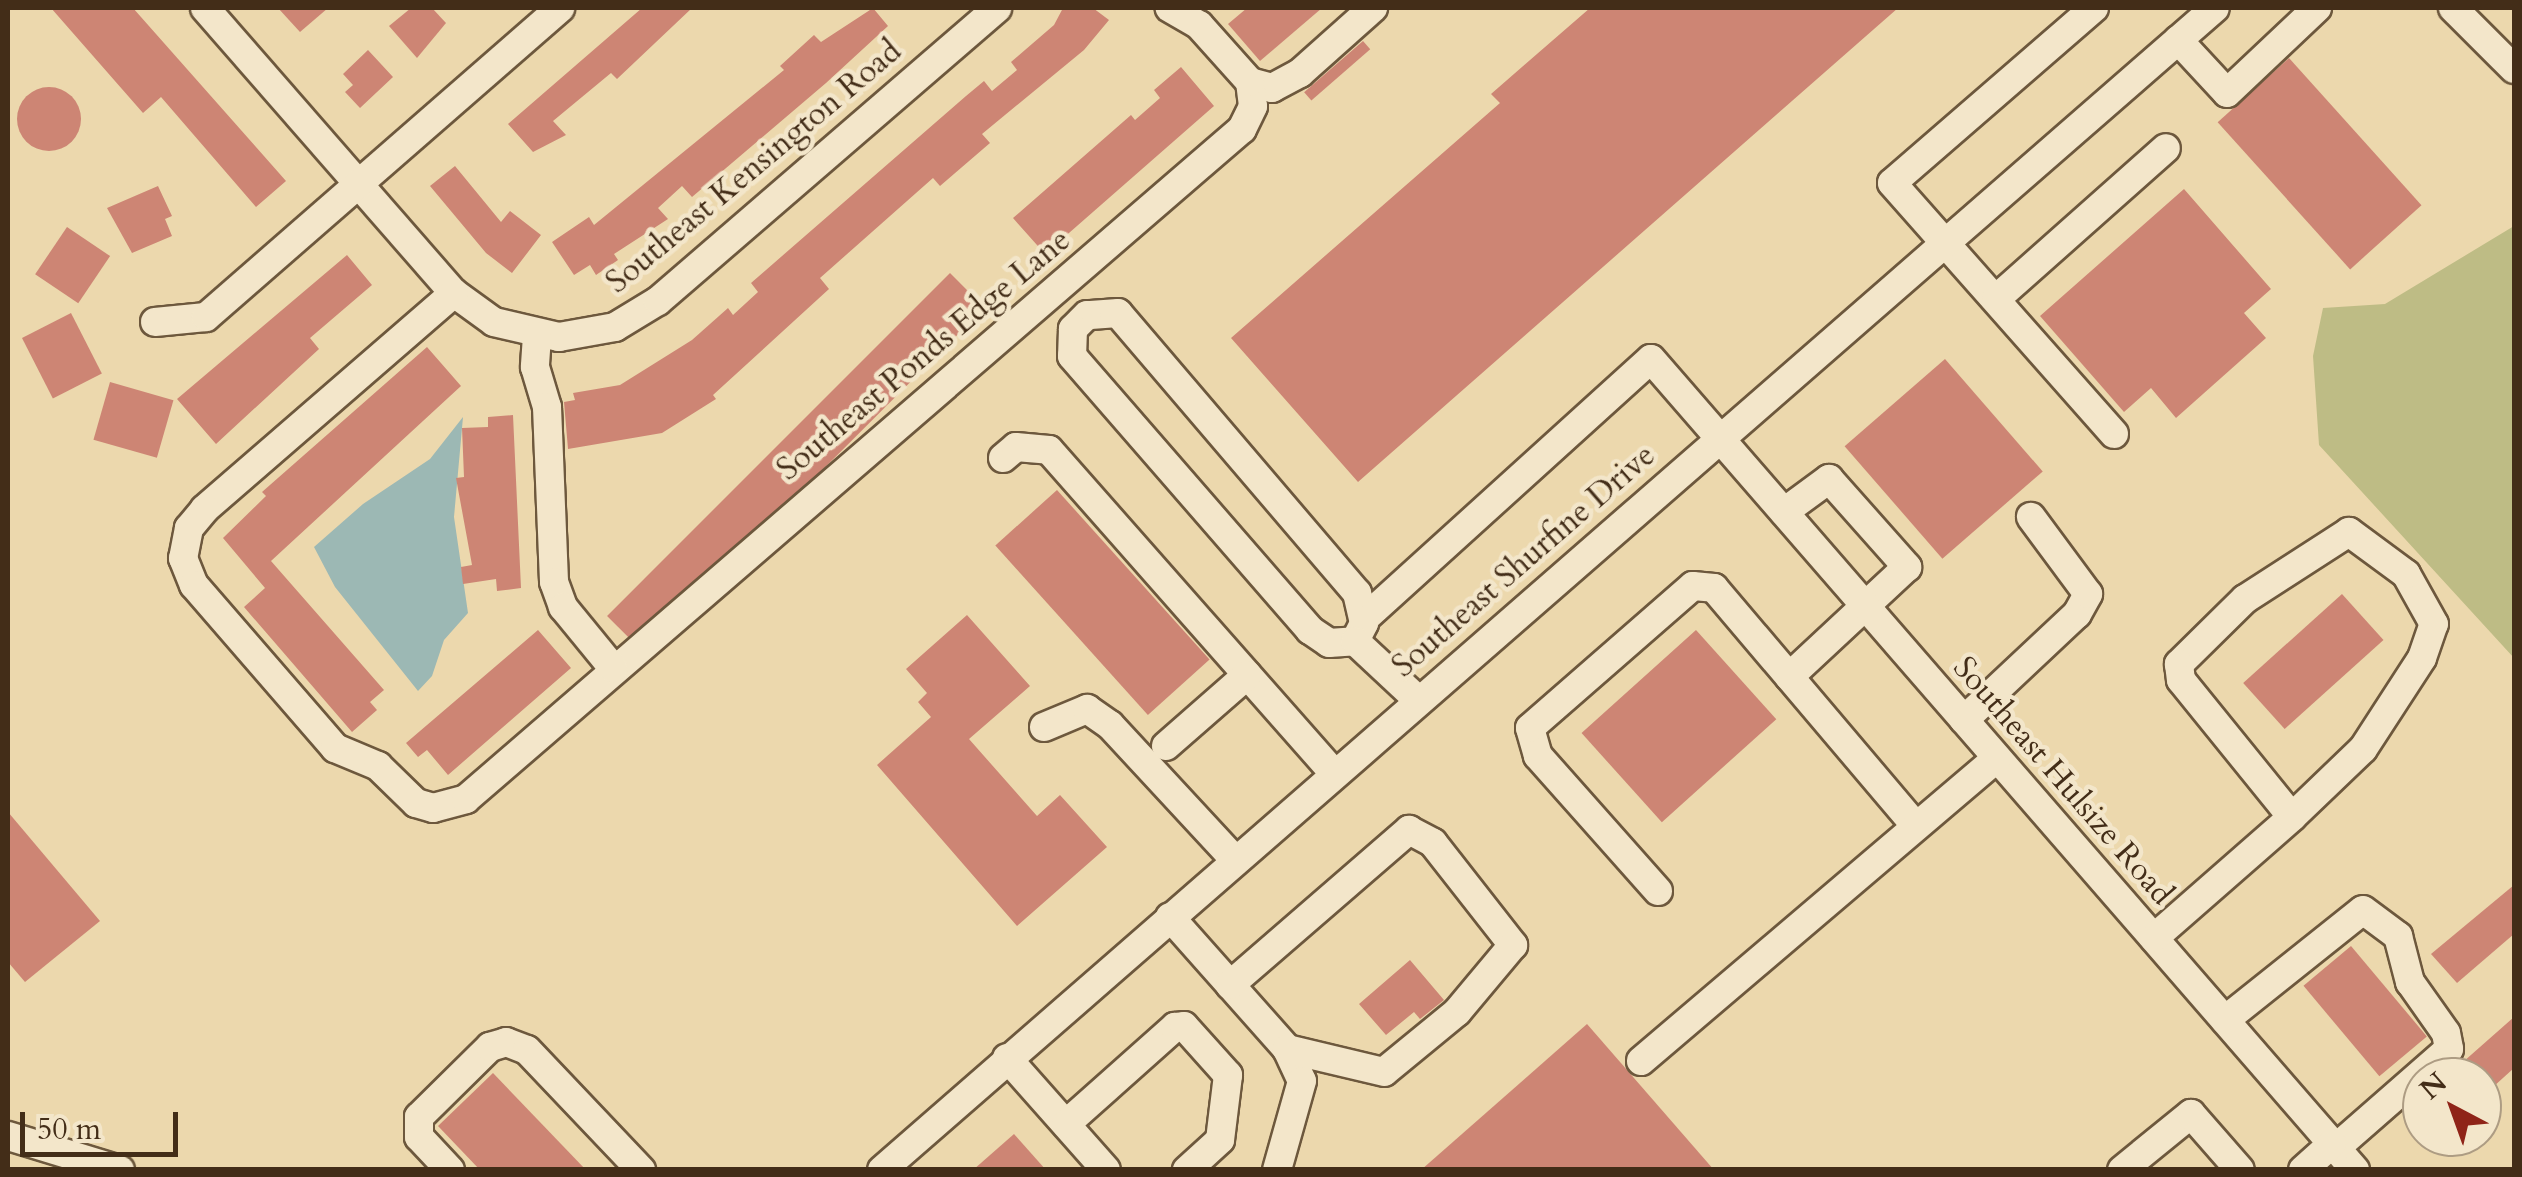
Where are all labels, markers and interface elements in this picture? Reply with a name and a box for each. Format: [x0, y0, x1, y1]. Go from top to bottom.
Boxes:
street label: Southeast Kensington Road [599, 32, 909, 302]
street label: Southeast Ponds Edge Lane [770, 221, 1078, 489]
street label: Southeast Shurfine Drive [1385, 436, 1663, 686]
street label: Southeast Hulsize Road [1945, 649, 2181, 913]
north arrow [2402, 1057, 2502, 1157]
text: N [2412, 1064, 2455, 1108]
scale bar [25, 1092, 182, 1154]
text: 50 m [37, 1109, 101, 1150]

